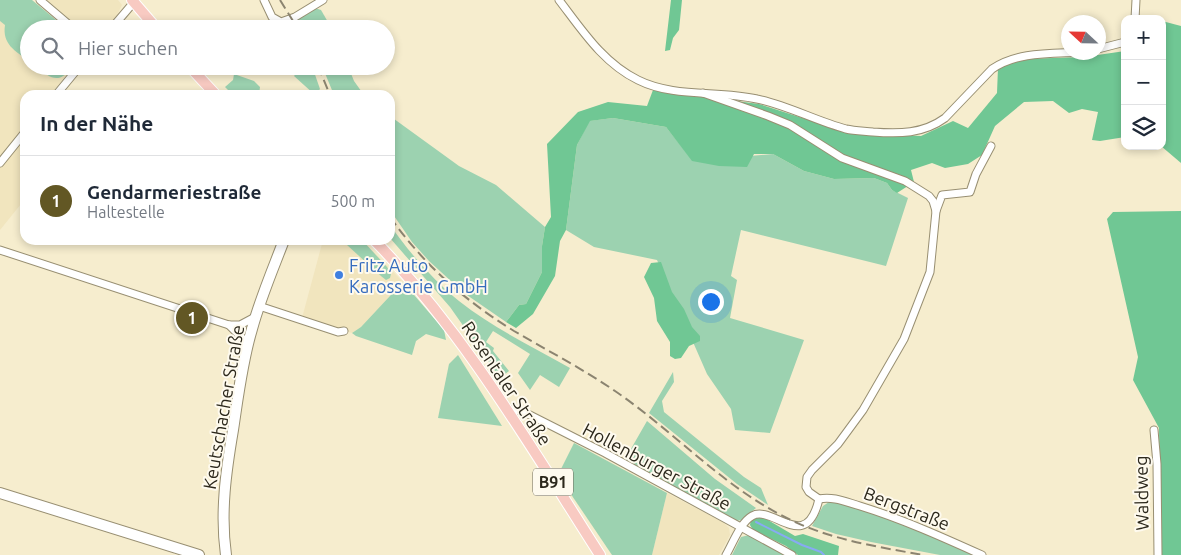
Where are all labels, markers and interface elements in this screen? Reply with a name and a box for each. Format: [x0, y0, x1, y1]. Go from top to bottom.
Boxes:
north arrow [1061, 15, 1106, 60]
map controls [1121, 15, 1166, 150]
button: + [1121, 15, 1166, 60]
search box [20, 20, 395, 75]
icon: search [38, 34, 66, 62]
text: Hier suchen [78, 37, 178, 59]
button: − [1121, 60, 1166, 105]
button: layers [1121, 105, 1166, 150]
text: In der Nähe [40, 111, 153, 135]
text: Gendarmeriestraße [87, 181, 261, 203]
text: 1 [51, 192, 61, 210]
text: 500 m [330, 192, 375, 210]
text: Haltestelle [87, 203, 165, 221]
place label: Fritz Auto Karosserie GmbH [349, 255, 488, 296]
marker: Fritz Auto Karosserie GmbH [333, 269, 345, 281]
your location [698, 289, 724, 315]
pin: 1 [176, 299, 208, 337]
street label: Rosentaler Straße [458, 317, 556, 449]
street label: Keutschacher Straße [199, 323, 247, 491]
street label: Hollenburger Straße [579, 418, 735, 514]
street label: Waldweg [1130, 455, 1152, 531]
road number: B91 [533, 468, 573, 496]
street label: Bergstraße [861, 482, 953, 534]

